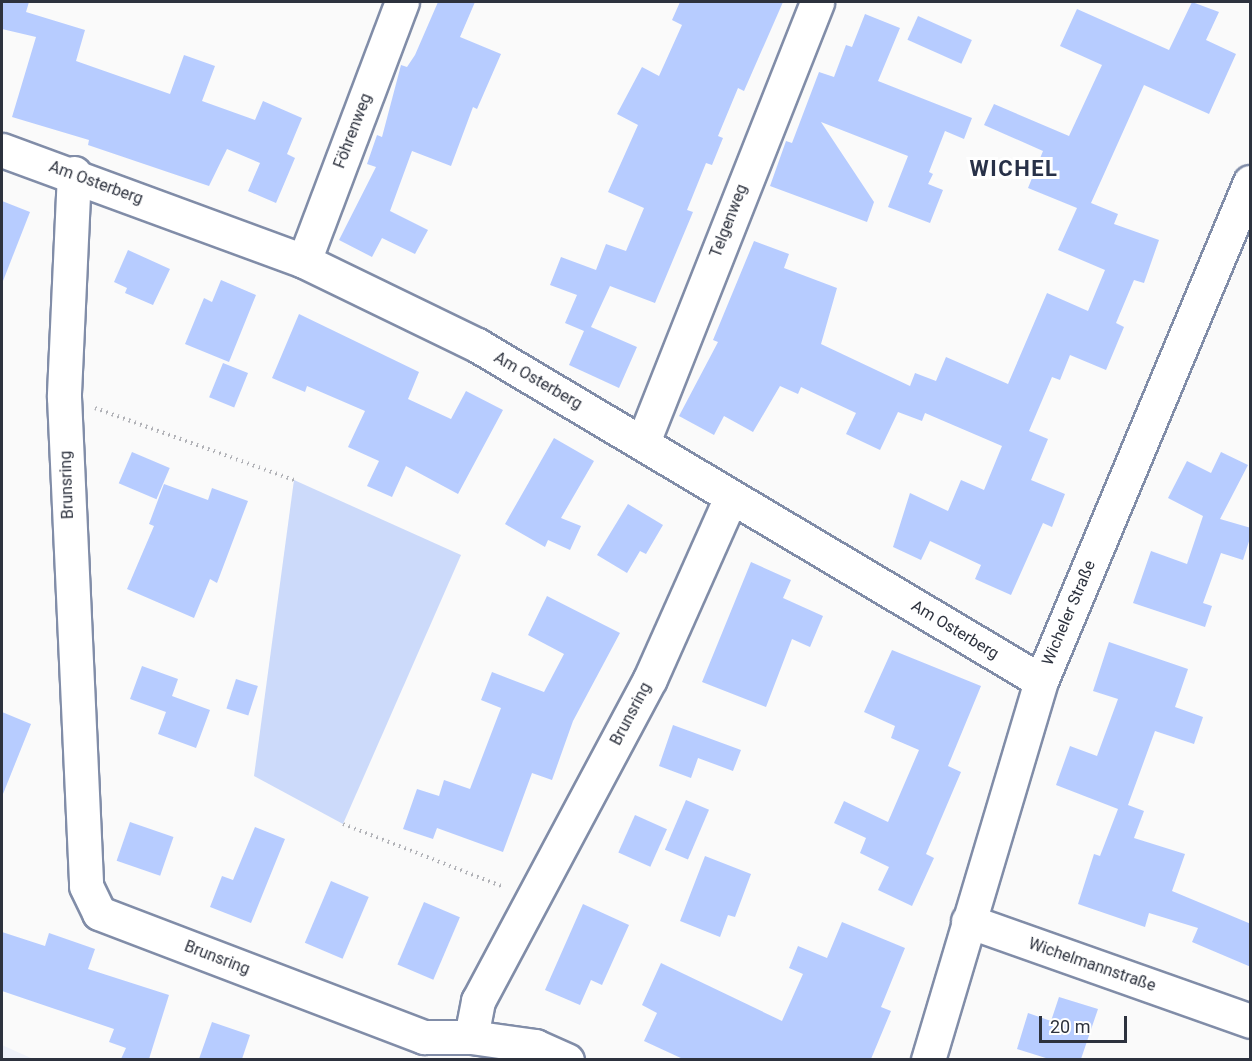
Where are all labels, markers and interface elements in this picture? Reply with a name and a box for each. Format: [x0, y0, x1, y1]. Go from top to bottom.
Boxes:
street label: Föhrenweg [330, 91, 376, 171]
district label: WICHEL [970, 156, 1058, 182]
street label: Am Osterberg [46, 157, 146, 209]
street label: Telgenweg [706, 182, 752, 260]
street label: Am Osterberg [491, 348, 585, 414]
street label: Brunsring [56, 450, 78, 520]
street label: Wicheler Straße [1038, 558, 1100, 668]
street label: Am Osterberg [908, 596, 1002, 664]
street label: Brunsring [606, 679, 656, 749]
street label: Wichelmannstraße [1026, 934, 1158, 996]
street label: Brunsring [182, 937, 252, 979]
scale bar [1042, 1004, 1130, 1042]
text: 20 m [1050, 1016, 1090, 1037]

